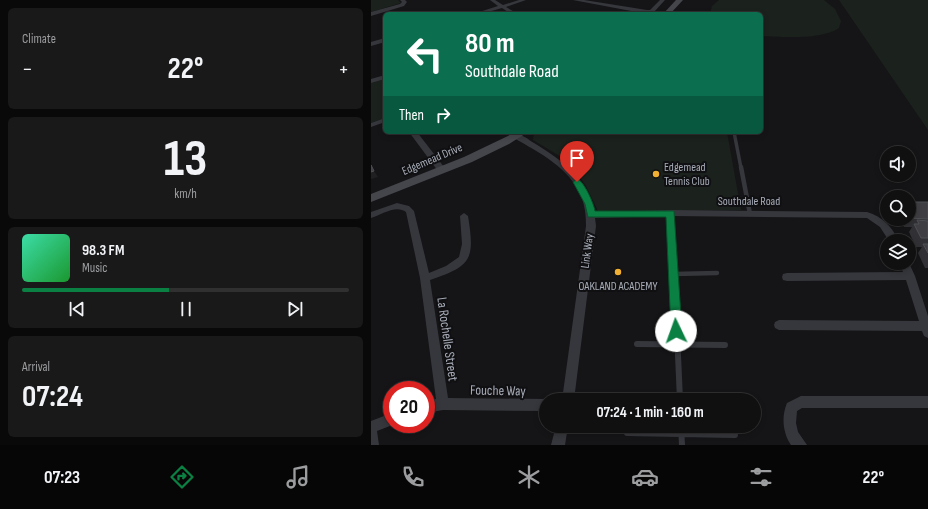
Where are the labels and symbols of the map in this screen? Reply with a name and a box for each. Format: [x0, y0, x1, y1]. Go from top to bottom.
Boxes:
street label: Edgemead Drive [400, 140, 465, 179]
pin [560, 141, 594, 182]
place label: Edgemead Tennis Club [664, 160, 710, 189]
marker: Edgemead Tennis Club [651, 169, 661, 179]
street label: Southdale Road [718, 194, 780, 209]
street label: Link Way [578, 232, 597, 269]
marker: OAKLAND ACADEMY [613, 267, 623, 277]
place label: OAKLAND ACADEMY [579, 279, 658, 294]
street label: La Rochelle Street [433, 296, 462, 382]
position arrow [655, 310, 697, 352]
speed limit sign: 20 [383, 381, 435, 433]
street label: Fouche Way [470, 382, 527, 399]

